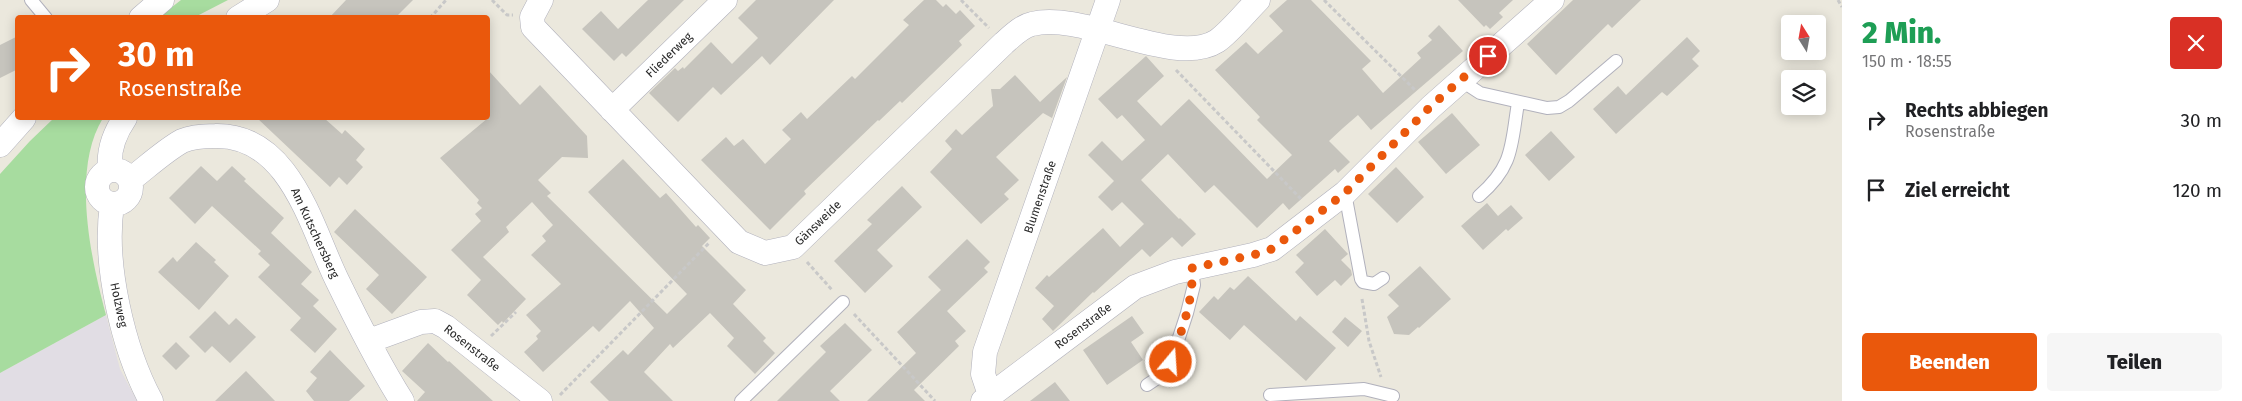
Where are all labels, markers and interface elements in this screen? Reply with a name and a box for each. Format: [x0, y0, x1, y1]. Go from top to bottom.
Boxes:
north arrow [1781, 15, 1826, 60]
map controls [1781, 15, 1826, 115]
text: 2 Min. [1862, 15, 1941, 51]
button: close [2170, 17, 2222, 69]
street label: Fliederweg [643, 29, 696, 81]
text: 30 m [118, 33, 195, 75]
icon: right [35, 35, 100, 100]
pin [1467, 35, 1509, 77]
icon: arrive [1474, 42, 1502, 70]
text: 150 m · 18:55 [1862, 52, 1952, 71]
button: layers [1781, 70, 1826, 115]
text: Rosenstraße [118, 75, 242, 102]
text: Rechts abbiegen [1905, 99, 2048, 122]
icon: right [1862, 106, 1890, 134]
text: 30 m [2181, 109, 2222, 132]
text: Rosenstraße [1905, 122, 1995, 141]
street label: Blumenstraße [1021, 159, 1059, 235]
icon: arrive [1862, 176, 1890, 204]
text: Ziel erreicht [1905, 179, 2010, 202]
text: 120 m [2172, 179, 2222, 202]
street label: Am Kutschersberg [288, 186, 342, 281]
street label: Gänsweide [792, 198, 844, 248]
street label: Holzweg [107, 281, 131, 329]
street label: Rosenstraße [1052, 300, 1114, 352]
street label: Rosenstraße [441, 322, 503, 374]
button: Beenden [1862, 333, 2037, 391]
button: Teilen [2047, 333, 2222, 391]
position arrow [1144, 335, 1196, 387]

